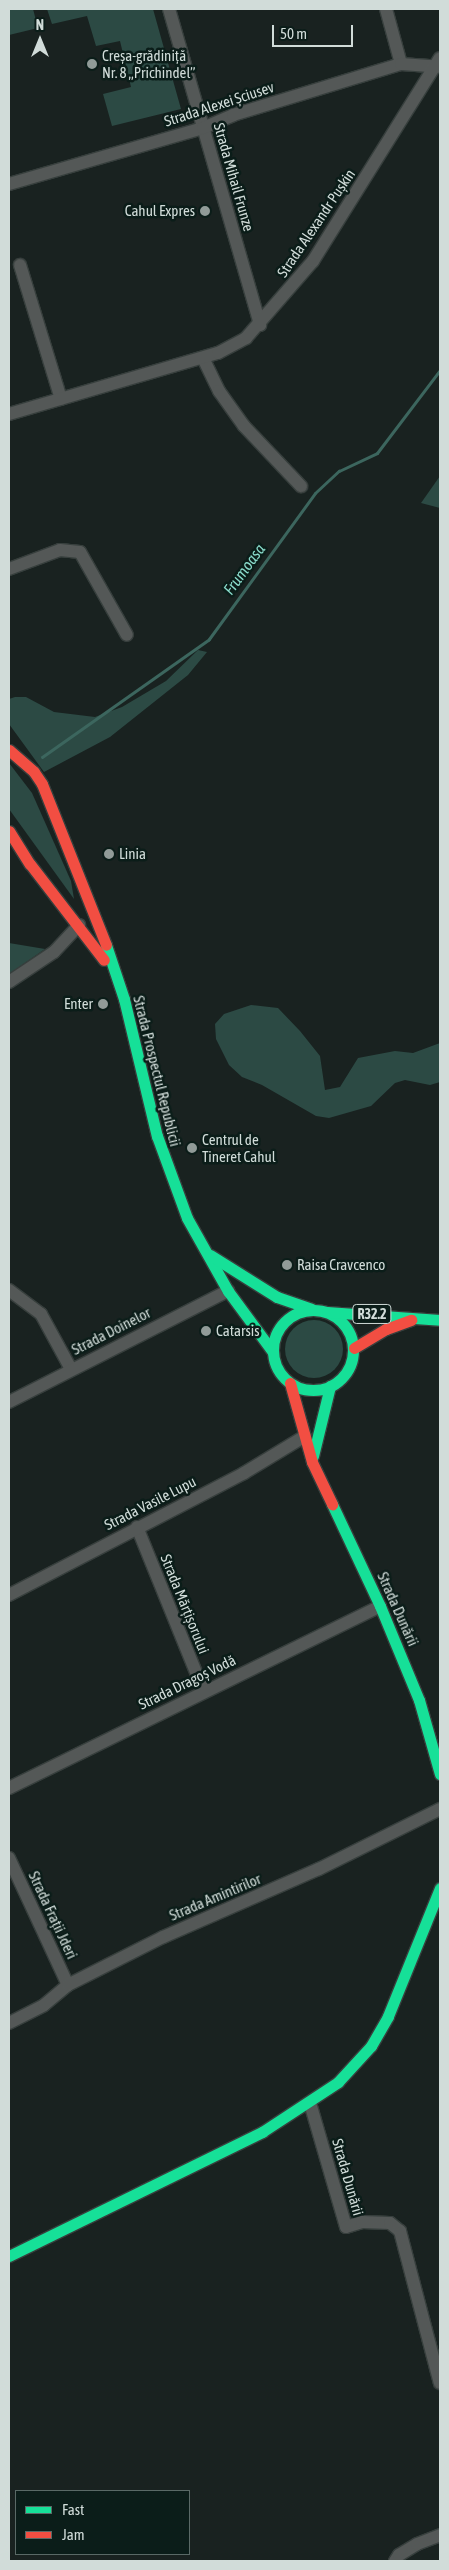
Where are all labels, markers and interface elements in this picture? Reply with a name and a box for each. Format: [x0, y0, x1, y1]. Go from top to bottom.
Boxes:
north arrow [15, 15, 65, 65]
scale bar [274, 15, 355, 47]
text: N [36, 17, 44, 33]
text: 50 m [280, 25, 307, 42]
place label: Creșa-grădiniță Nr. 8 „Prichindel” [102, 46, 196, 81]
marker: Creșa-grădiniță Nr. 8 „Prichindel” [86, 58, 98, 70]
street label: Strada Alexei Șciusev [162, 78, 276, 130]
street label: Strada Mihail Frunze [210, 121, 258, 233]
street label: Strada Alexandr Pușkin [273, 166, 359, 280]
place label: Cahul Expres [125, 202, 195, 220]
marker: Cahul Expres [199, 205, 211, 217]
water label: Frumoasa [219, 540, 269, 598]
place label: Linia [119, 845, 146, 863]
marker: Linia [103, 848, 115, 860]
street label: Strada Prospectul Republicii [130, 994, 184, 1148]
place label: Enter [64, 995, 93, 1013]
marker: Enter [97, 998, 109, 1010]
place label: Centrul de Tineret Cahul [202, 1130, 276, 1165]
marker: Centrul de Tineret Cahul [186, 1142, 198, 1154]
place label: Raisa Cravcenco [297, 1256, 385, 1274]
marker: Raisa Cravcenco [281, 1259, 293, 1271]
road number: R32.2 [352, 1302, 392, 1326]
street label: Strada Doinelor [69, 1303, 153, 1359]
place label: Catarsis [216, 1322, 259, 1340]
marker: Catarsis [200, 1325, 212, 1337]
street label: Strada Vasile Lupu [101, 1472, 199, 1534]
street label: Strada Mărțișorului [157, 1552, 213, 1656]
street label: Strada Dunării [374, 1569, 422, 1649]
street label: Strada Dragoș Vodă [135, 1651, 239, 1713]
street label: Strada Frații Jderi [25, 1868, 81, 1962]
street label: Strada Amintirilor [167, 1870, 263, 1924]
street label: Strada Dunării [328, 2137, 368, 2217]
legend [15, 2490, 190, 2555]
text: Fast [62, 2501, 84, 2518]
text: Jam [62, 2526, 85, 2543]

